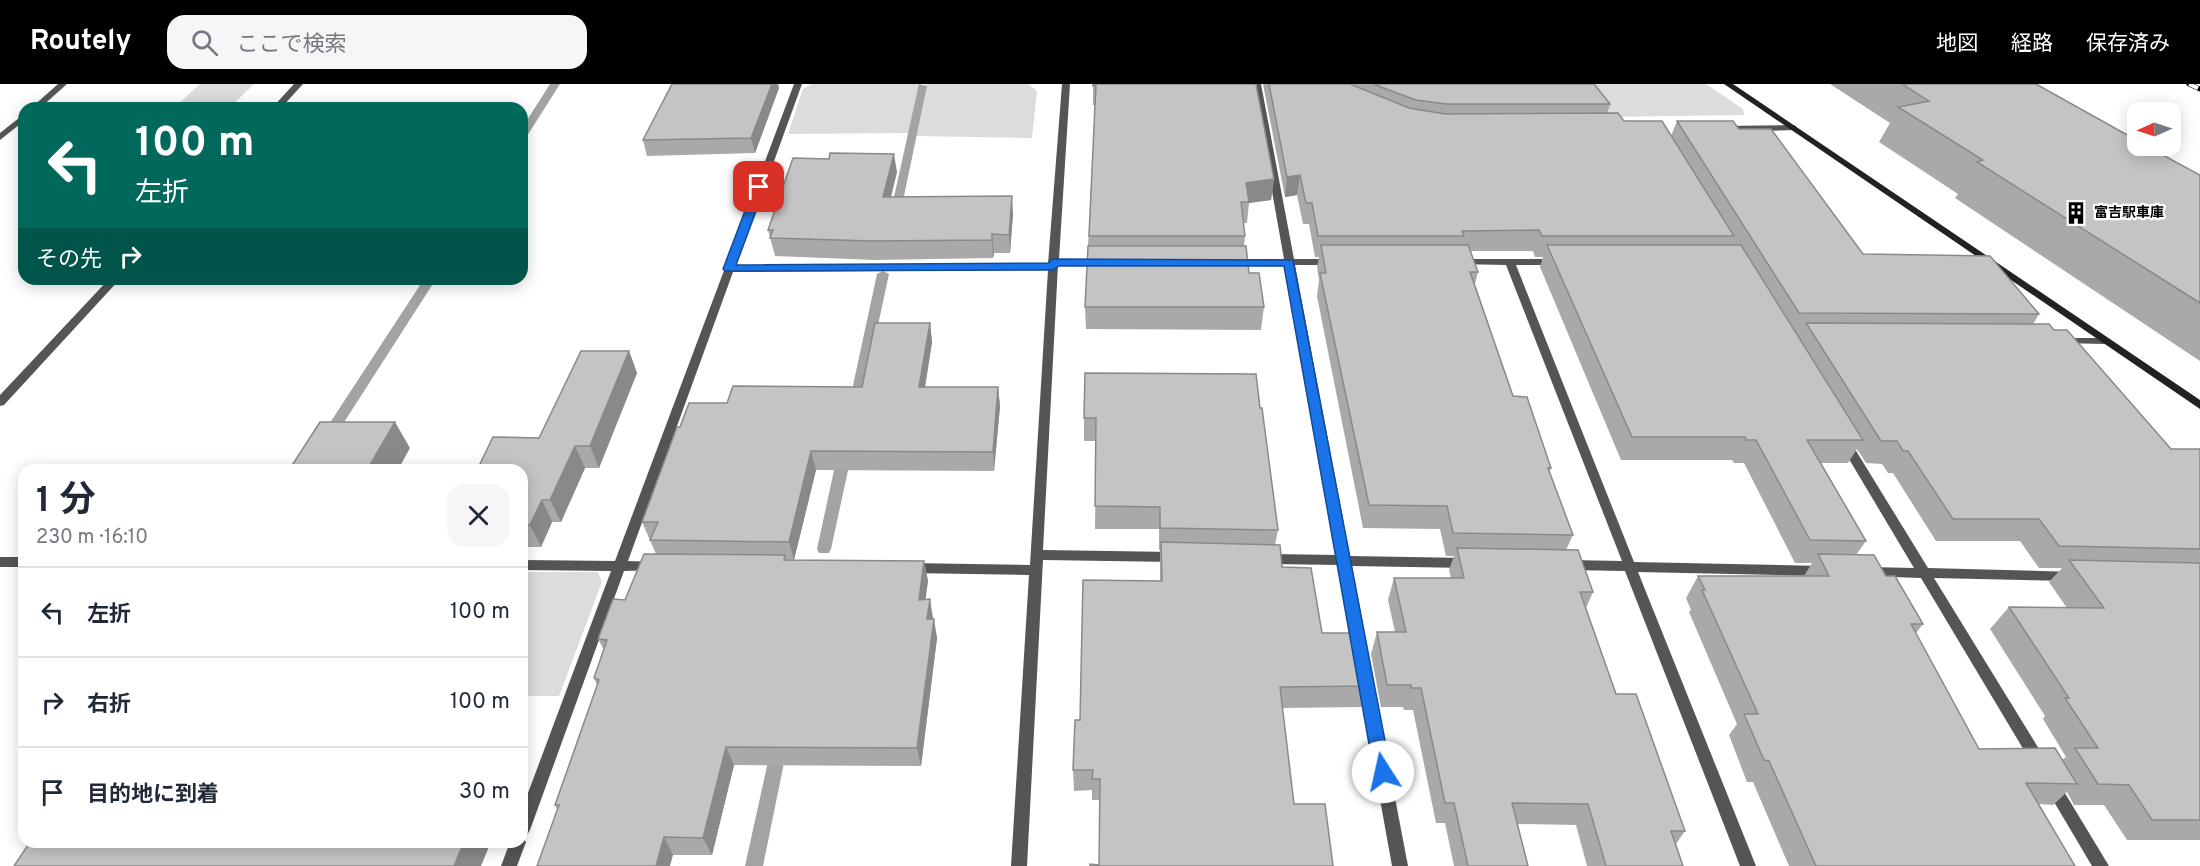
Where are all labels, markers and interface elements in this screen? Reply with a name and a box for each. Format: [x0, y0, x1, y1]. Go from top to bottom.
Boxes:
search box [167, 15, 587, 69]
text: Routely [30, 24, 131, 60]
icon: search [188, 26, 221, 59]
text: 地図 [1936, 31, 1978, 58]
text: 経路 [2011, 31, 2053, 58]
text: 保存済み [2086, 31, 2170, 58]
text: ここで検索 [236, 32, 346, 59]
north arrow [2127, 102, 2181, 156]
map controls [2127, 102, 2181, 156]
text: 100 m [135, 118, 254, 171]
icon: left [36, 126, 114, 204]
pin [733, 161, 784, 212]
icon: arrive [742, 170, 775, 203]
text: 左折 [135, 177, 189, 211]
building icon: 富吉駅車庫 [2063, 200, 2089, 226]
place label: 富吉駅車庫 [2094, 205, 2164, 222]
icon: right [114, 240, 147, 273]
text: その先 [36, 247, 102, 274]
text: 1 分 [36, 479, 95, 525]
button: close [447, 484, 510, 547]
text: 230 m · 16:10 [36, 525, 148, 551]
icon: left [36, 596, 69, 629]
text: 100 m [450, 599, 510, 626]
text: 左折 [87, 602, 131, 629]
icon: right [36, 686, 69, 719]
text: 100 m [450, 689, 510, 716]
text: 右折 [87, 692, 131, 719]
position arrow [1351, 740, 1415, 804]
icon: arrive [36, 776, 69, 809]
text: 30 m [459, 779, 510, 806]
text: 目的地に到着 [87, 782, 219, 809]

